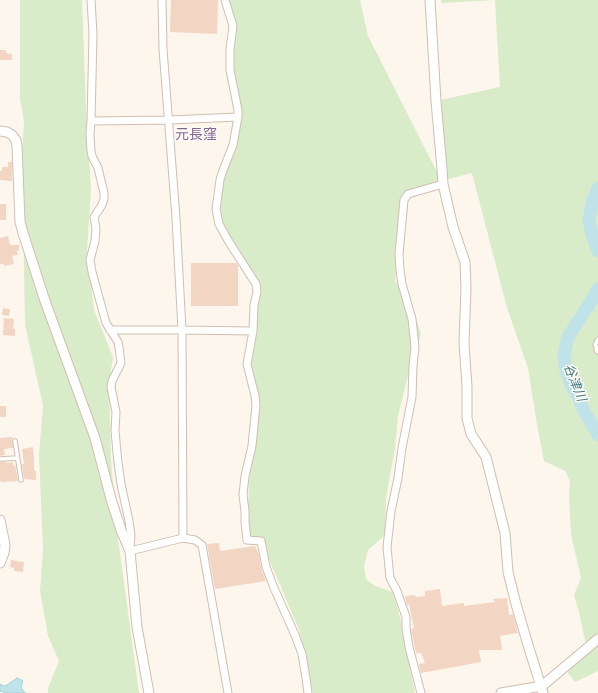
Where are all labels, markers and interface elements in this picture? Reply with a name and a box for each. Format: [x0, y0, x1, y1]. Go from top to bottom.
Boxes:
district label: 元長窪 [175, 128, 217, 144]
water label: 谷津川 [559, 362, 589, 404]

